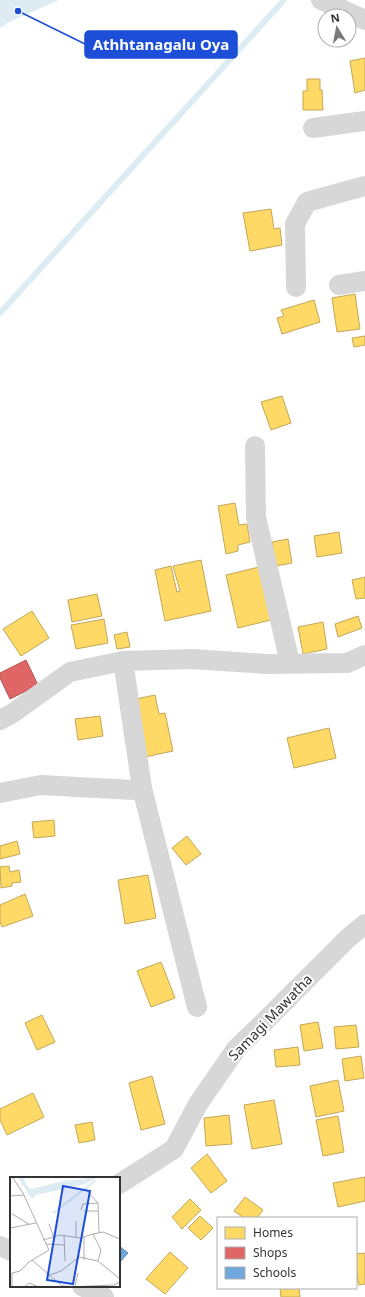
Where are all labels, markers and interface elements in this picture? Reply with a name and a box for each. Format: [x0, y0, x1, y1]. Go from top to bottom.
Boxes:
north arrow [317, 8, 357, 48]
text: N [329, 9, 341, 26]
callout: Athhtanagalu Oya [85, 31, 237, 58]
text: Athhtanagalu Oya [93, 34, 229, 54]
street label: Samagi Mawatha [224, 970, 316, 1064]
inset map [10, 1177, 120, 1287]
legend [217, 1217, 357, 1289]
text: Homes [253, 1224, 293, 1241]
text: Shops [253, 1244, 288, 1261]
text: Schools [253, 1264, 296, 1281]

